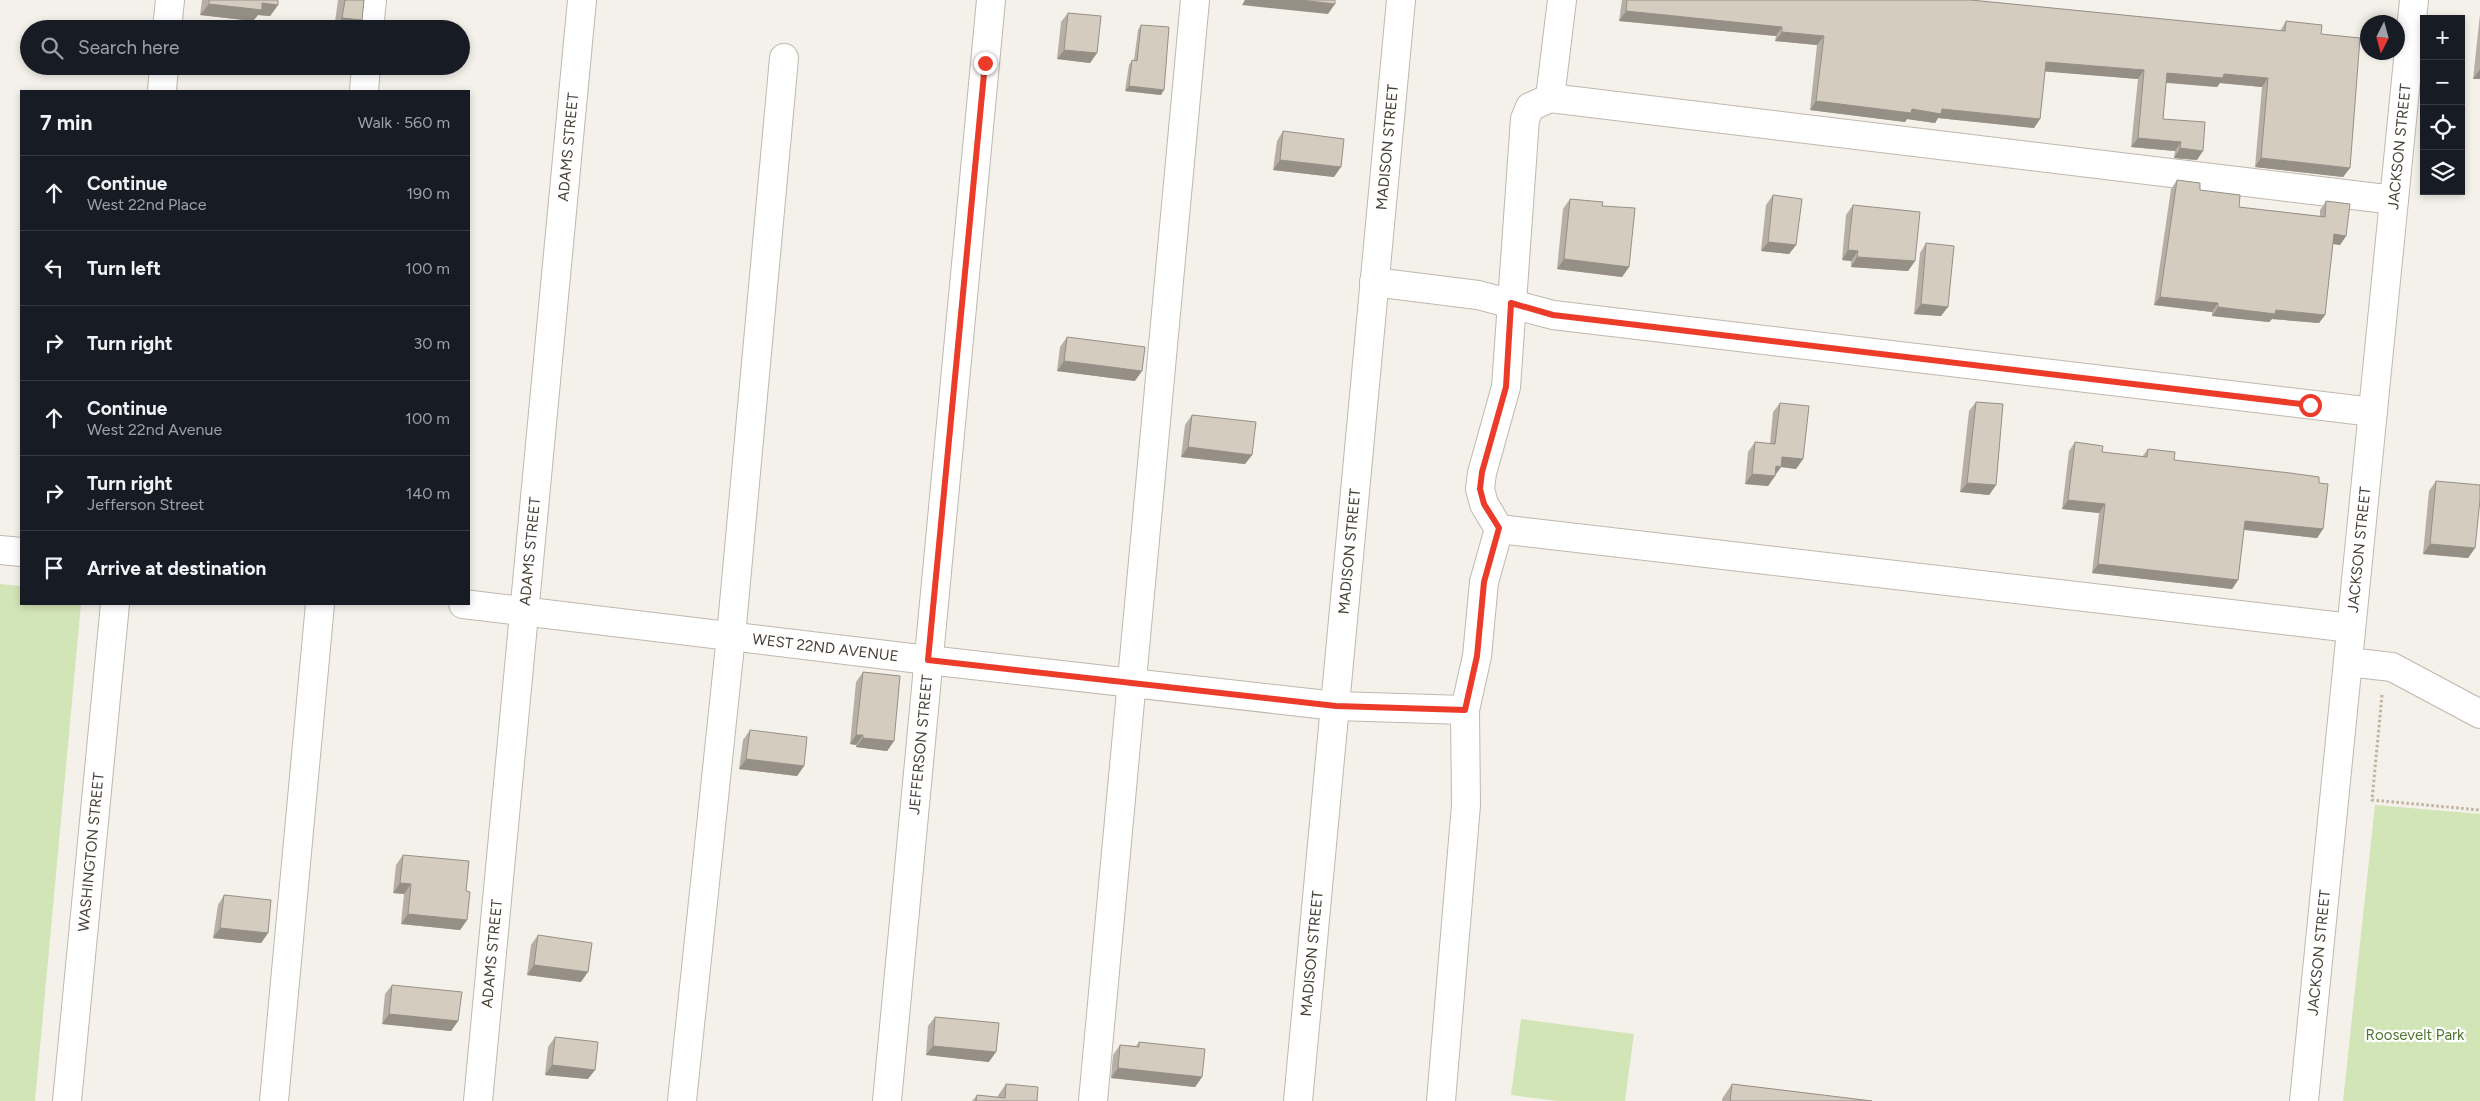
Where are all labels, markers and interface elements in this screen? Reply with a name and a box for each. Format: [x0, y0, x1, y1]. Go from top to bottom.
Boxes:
north arrow [2360, 15, 2405, 60]
map controls [2420, 15, 2465, 195]
button: + [2420, 15, 2465, 60]
search box [20, 20, 470, 75]
icon: search [38, 34, 66, 62]
text: Search here [78, 36, 180, 59]
route end [974, 52, 997, 75]
button: − [2420, 60, 2465, 105]
street label: JACKSON STREET [2384, 82, 2415, 211]
street label: MADISON STREET [1372, 83, 1402, 211]
street label: ADAMS STREET [554, 91, 582, 202]
button: locate [2420, 105, 2465, 150]
text: 7 min [40, 110, 92, 135]
text: Walk · 560 m [358, 113, 450, 132]
button: layers [2420, 150, 2465, 195]
text: Continue [87, 172, 167, 195]
icon: ahead [40, 179, 68, 207]
text: 190 m [407, 184, 450, 203]
text: West 22nd Place [87, 195, 206, 214]
icon: left [40, 254, 68, 282]
text: Turn left [87, 257, 161, 280]
text: 100 m [405, 259, 450, 278]
icon: right [40, 329, 68, 357]
text: Turn right [87, 332, 173, 355]
text: 30 m [413, 334, 450, 353]
route start [2299, 394, 2322, 417]
text: Continue [87, 397, 167, 420]
icon: ahead [40, 404, 68, 432]
text: 100 m [405, 409, 450, 428]
text: West 22nd Avenue [87, 420, 222, 439]
text: Turn right [87, 472, 173, 495]
icon: right [40, 479, 68, 507]
text: 140 m [406, 484, 450, 503]
street label: JACKSON STREET [2344, 485, 2374, 614]
street label: MADISON STREET [1335, 487, 1364, 615]
text: Jefferson Street [87, 495, 204, 514]
street label: ADAMS STREET [516, 496, 544, 607]
icon: arrive [40, 554, 68, 582]
text: Arrive at destination [87, 557, 266, 580]
street label: WEST 22ND AVENUE [751, 630, 899, 665]
street label: JEFFERSON STREET [905, 673, 936, 815]
street label: WASHINGTON STREET [74, 771, 108, 933]
street label: JACKSON STREET [2304, 888, 2334, 1017]
street label: MADISON STREET [1297, 889, 1327, 1017]
street label: ADAMS STREET [478, 898, 506, 1009]
park label: Roosevelt Park [2366, 1026, 2465, 1044]

